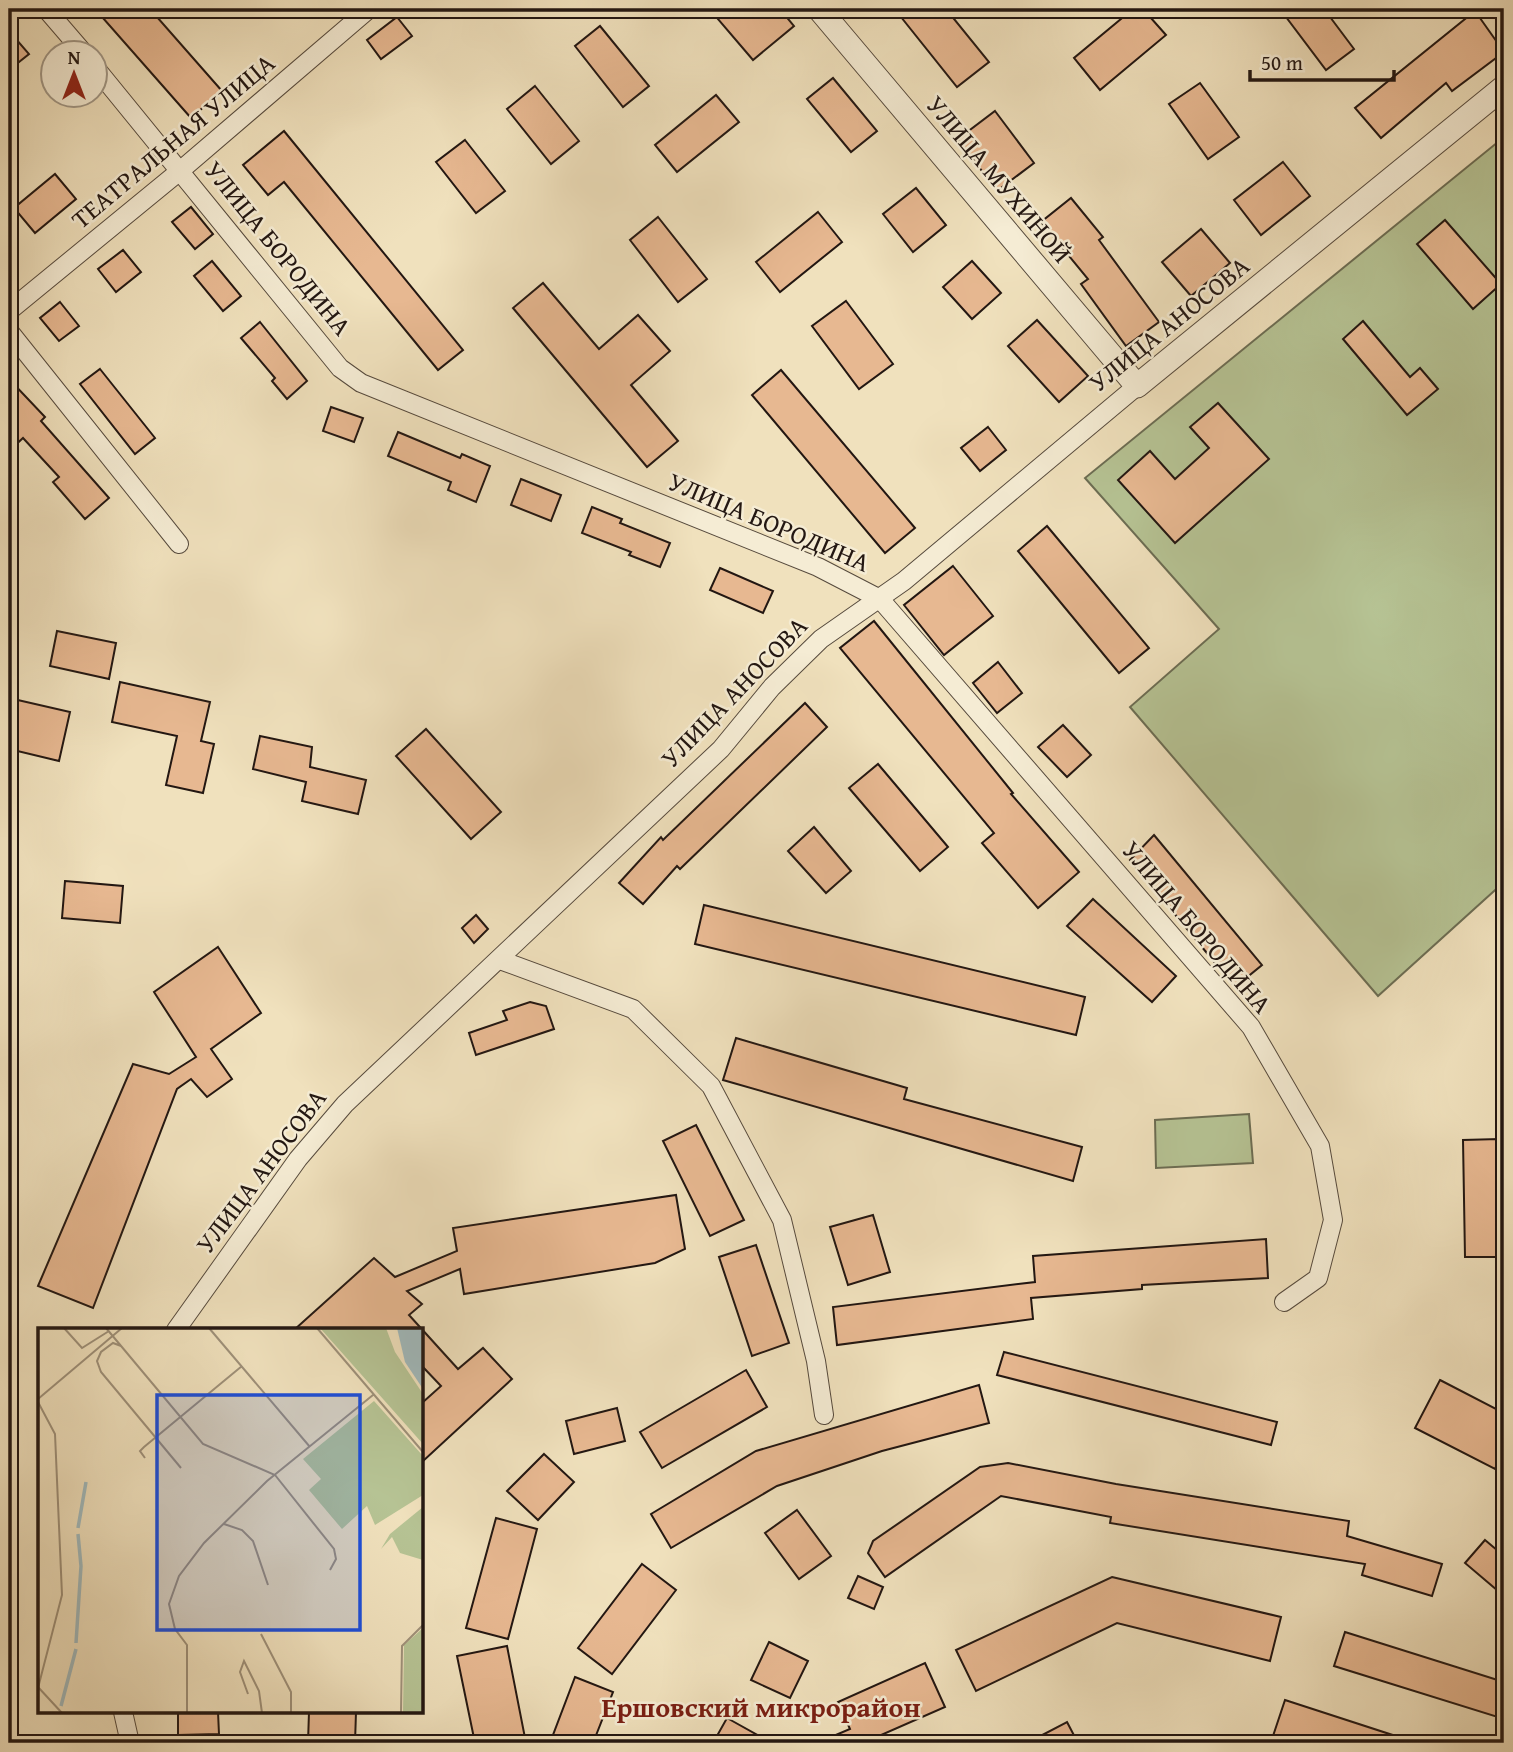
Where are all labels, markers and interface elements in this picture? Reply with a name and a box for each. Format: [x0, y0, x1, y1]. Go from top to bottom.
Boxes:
north arrow [38, 38, 108, 108]
scale bar [1250, 38, 1394, 82]
text: N [68, 43, 81, 71]
street label: ТЕАТРАЛЬНАЯ УЛИЦА [62, 44, 283, 238]
text: 50 m [1261, 47, 1303, 78]
street label: УЛИЦА МУХИНОЙ [917, 86, 1081, 271]
street label: УЛИЦА БОРОДИНА [195, 152, 362, 344]
street label: УЛИЦА АНОСОВА [1080, 246, 1258, 401]
street label: УЛИЦА БОРОДИНА [662, 461, 876, 582]
street label: УЛИЦА АНОСОВА [651, 607, 816, 776]
street label: УЛИЦА БОРОДИНА [1113, 832, 1282, 1022]
street label: УЛИЦА АНОСОВА [186, 1080, 336, 1261]
inset map [38, 1328, 424, 1714]
district label: Ершовский микрорайон [601, 1686, 921, 1727]

